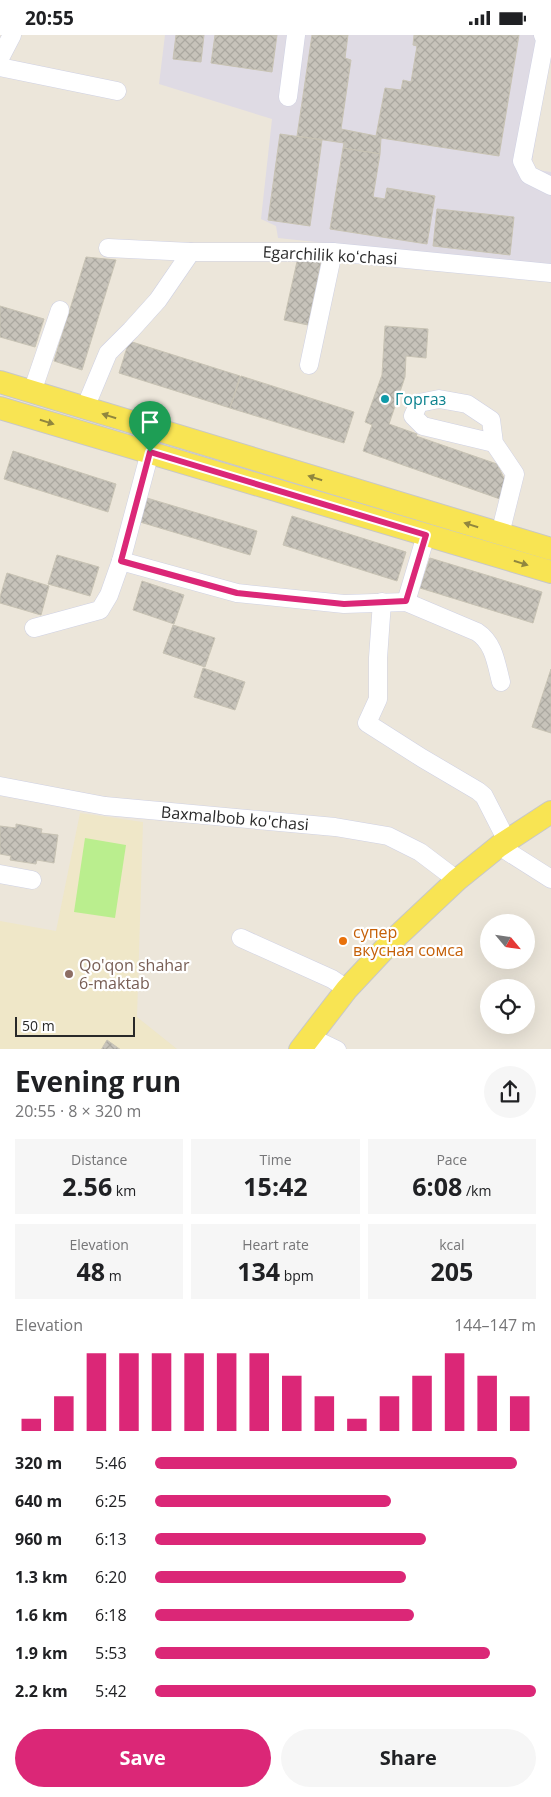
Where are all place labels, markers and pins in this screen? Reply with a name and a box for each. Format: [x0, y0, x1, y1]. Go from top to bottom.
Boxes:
place label: Горгаз [395, 388, 446, 410]
marker: Горгаз [379, 393, 391, 405]
pin [129, 401, 171, 452]
place label: супер вкусная сомса [353, 921, 464, 961]
marker: супер вкусная сомса [337, 935, 349, 947]
place label: Qo'qon shahar 6-maktab [79, 954, 190, 994]
marker: Qo'qon shahar 6-maktab [63, 968, 75, 980]

